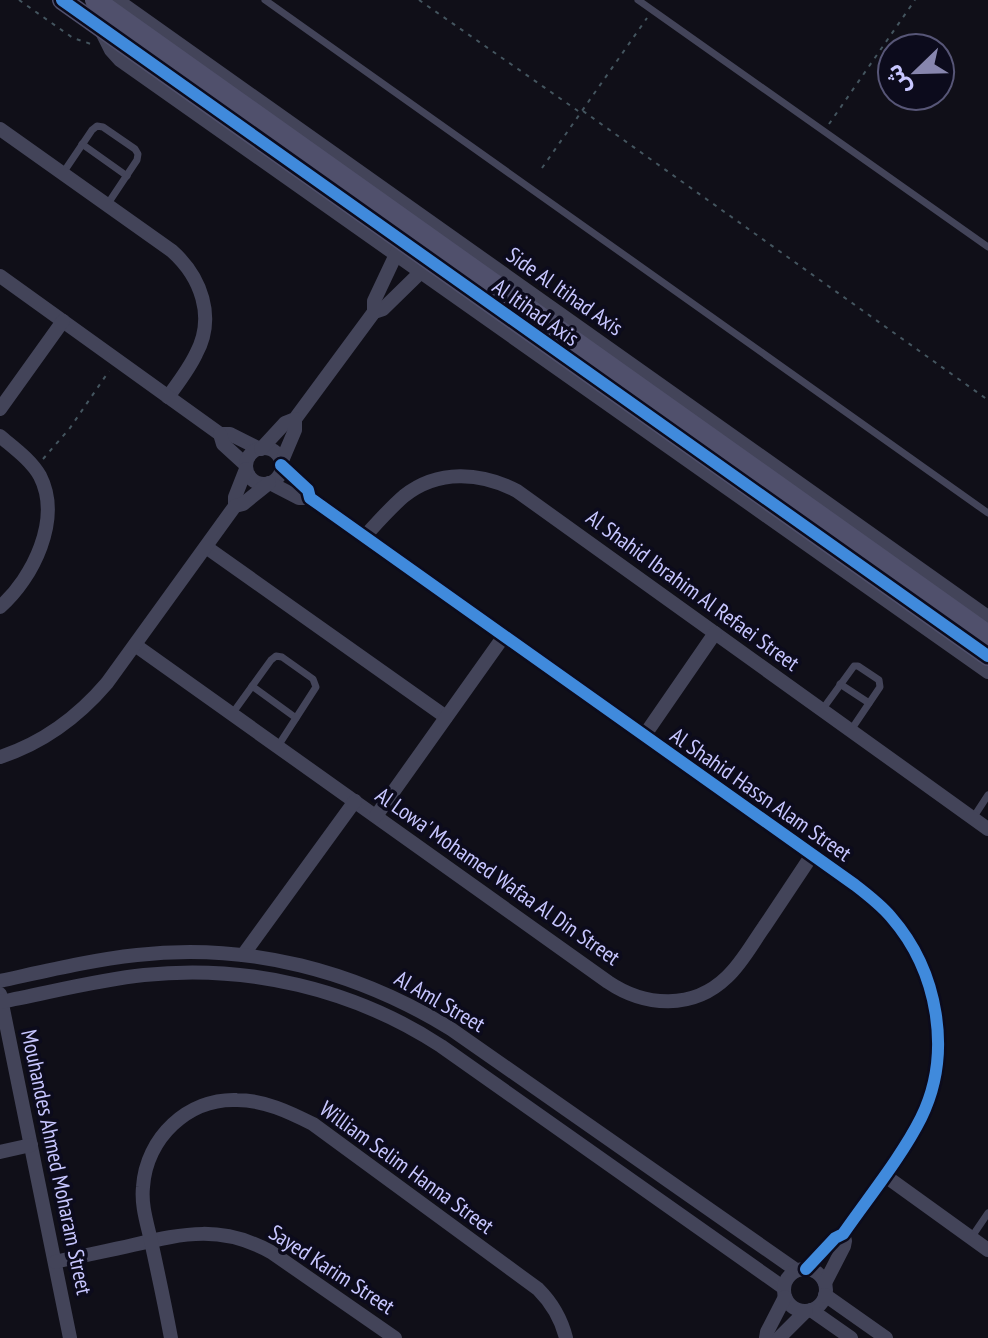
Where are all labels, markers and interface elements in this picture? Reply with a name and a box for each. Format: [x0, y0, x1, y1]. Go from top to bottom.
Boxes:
north arrow [876, 32, 956, 112]
text: ش [879, 60, 916, 99]
street label: Side Al Itihad Axis [501, 241, 629, 341]
street label: Al Itihad Axis [488, 273, 584, 351]
street label: Al Shahid Ibrahim Al Refaei Street [581, 503, 805, 677]
street label: Al Shahid Hassn Alam Street [665, 721, 857, 867]
street label: Al Lowa' Mohamed Wafaa Al Din Street [370, 781, 626, 971]
street label: Al Aml Street [390, 964, 490, 1038]
street label: Mouhandes Ahmed Moharam Street [15, 1027, 99, 1297]
street label: William Selim Hanna Street [314, 1094, 500, 1240]
street label: Sayed Karim Street [264, 1218, 400, 1320]

